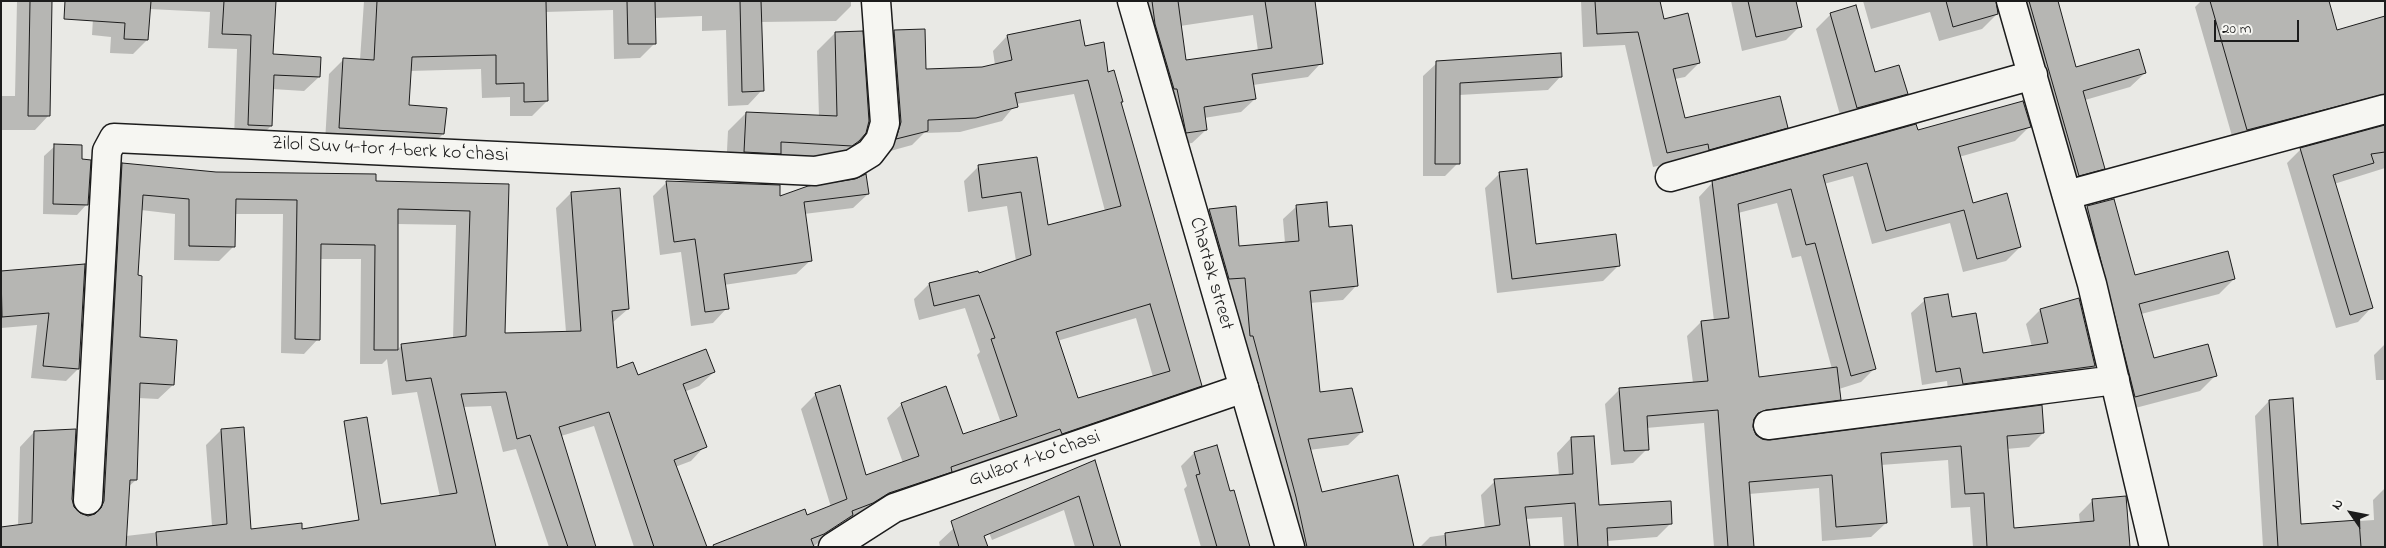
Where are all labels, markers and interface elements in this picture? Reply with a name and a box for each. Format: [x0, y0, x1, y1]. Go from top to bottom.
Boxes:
scale bar [2216, 10, 2301, 42]
text: 20 m [2222, 18, 2251, 40]
street label: Zilol Suv 4-tor 1-berk koʻchasi [271, 133, 509, 169]
street label: Chartak street [1182, 215, 1238, 333]
street label: Gulzor 1-koʻchasi [966, 426, 1104, 494]
north arrow [2326, 488, 2376, 538]
text: N [2327, 495, 2349, 514]

